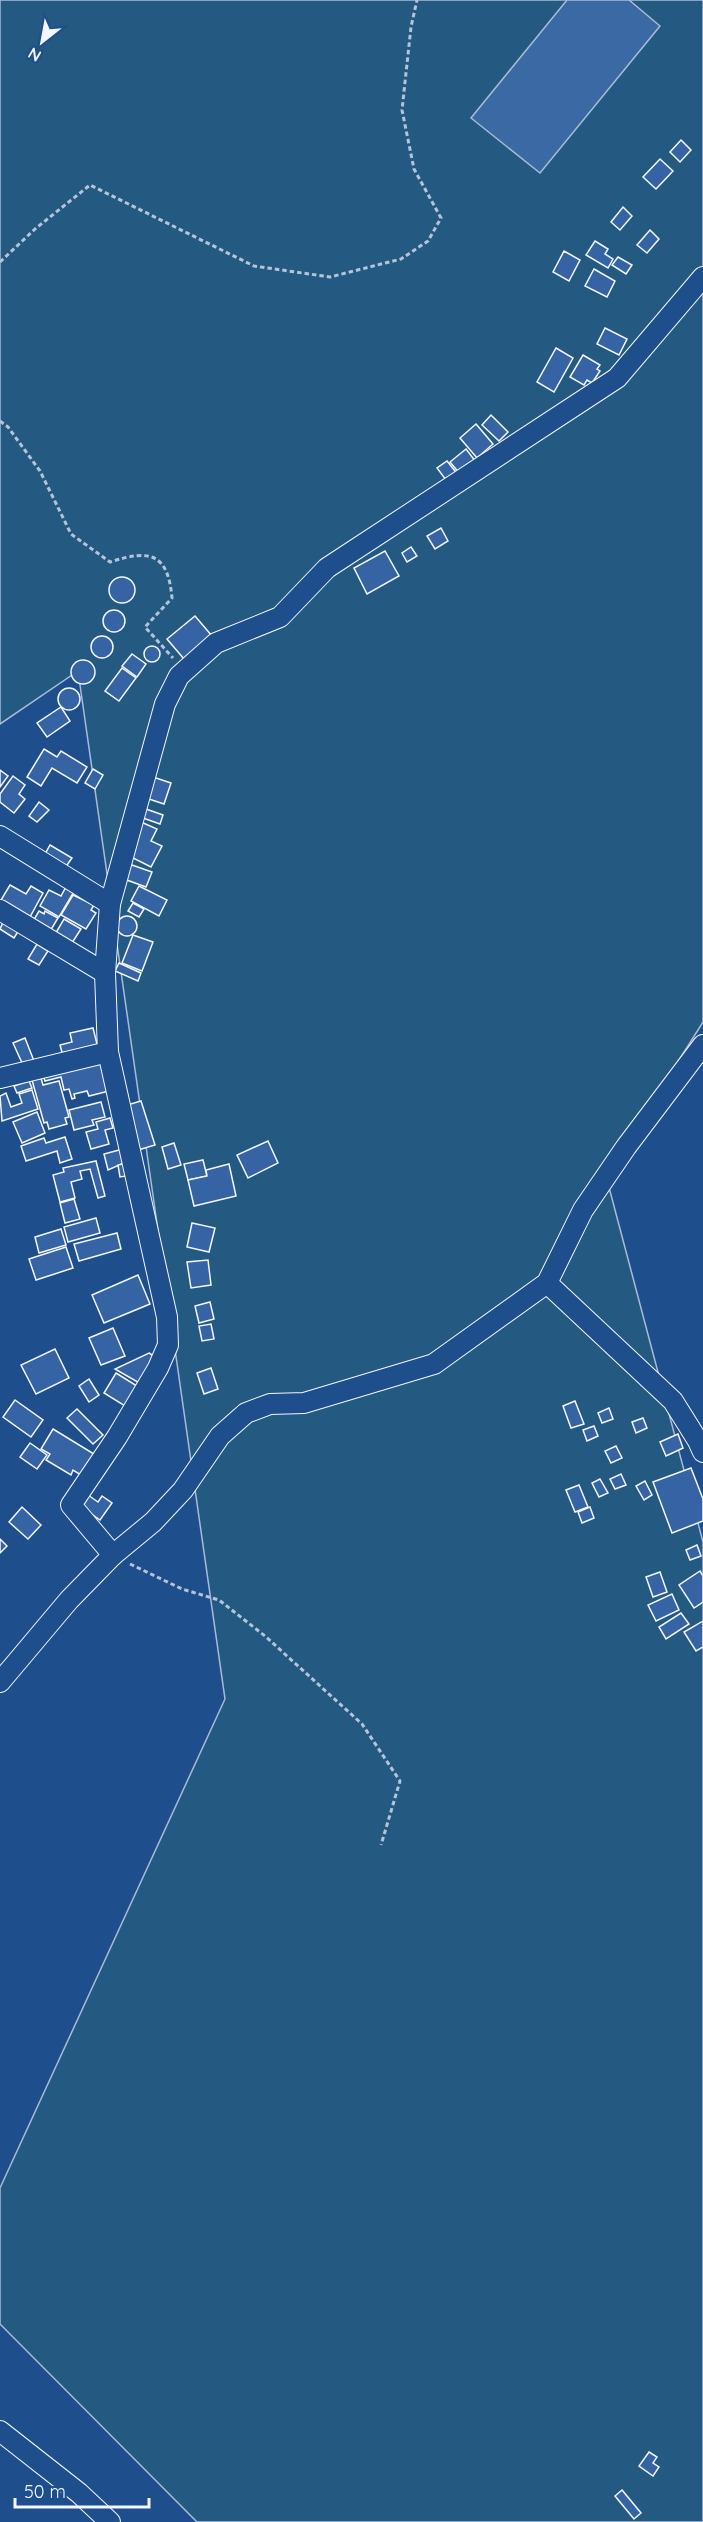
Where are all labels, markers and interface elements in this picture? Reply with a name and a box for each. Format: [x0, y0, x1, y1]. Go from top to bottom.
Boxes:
north arrow [12, 12, 72, 72]
text: N [24, 43, 44, 66]
scale bar [15, 2471, 148, 2509]
text: 50 m [24, 2480, 66, 2503]

